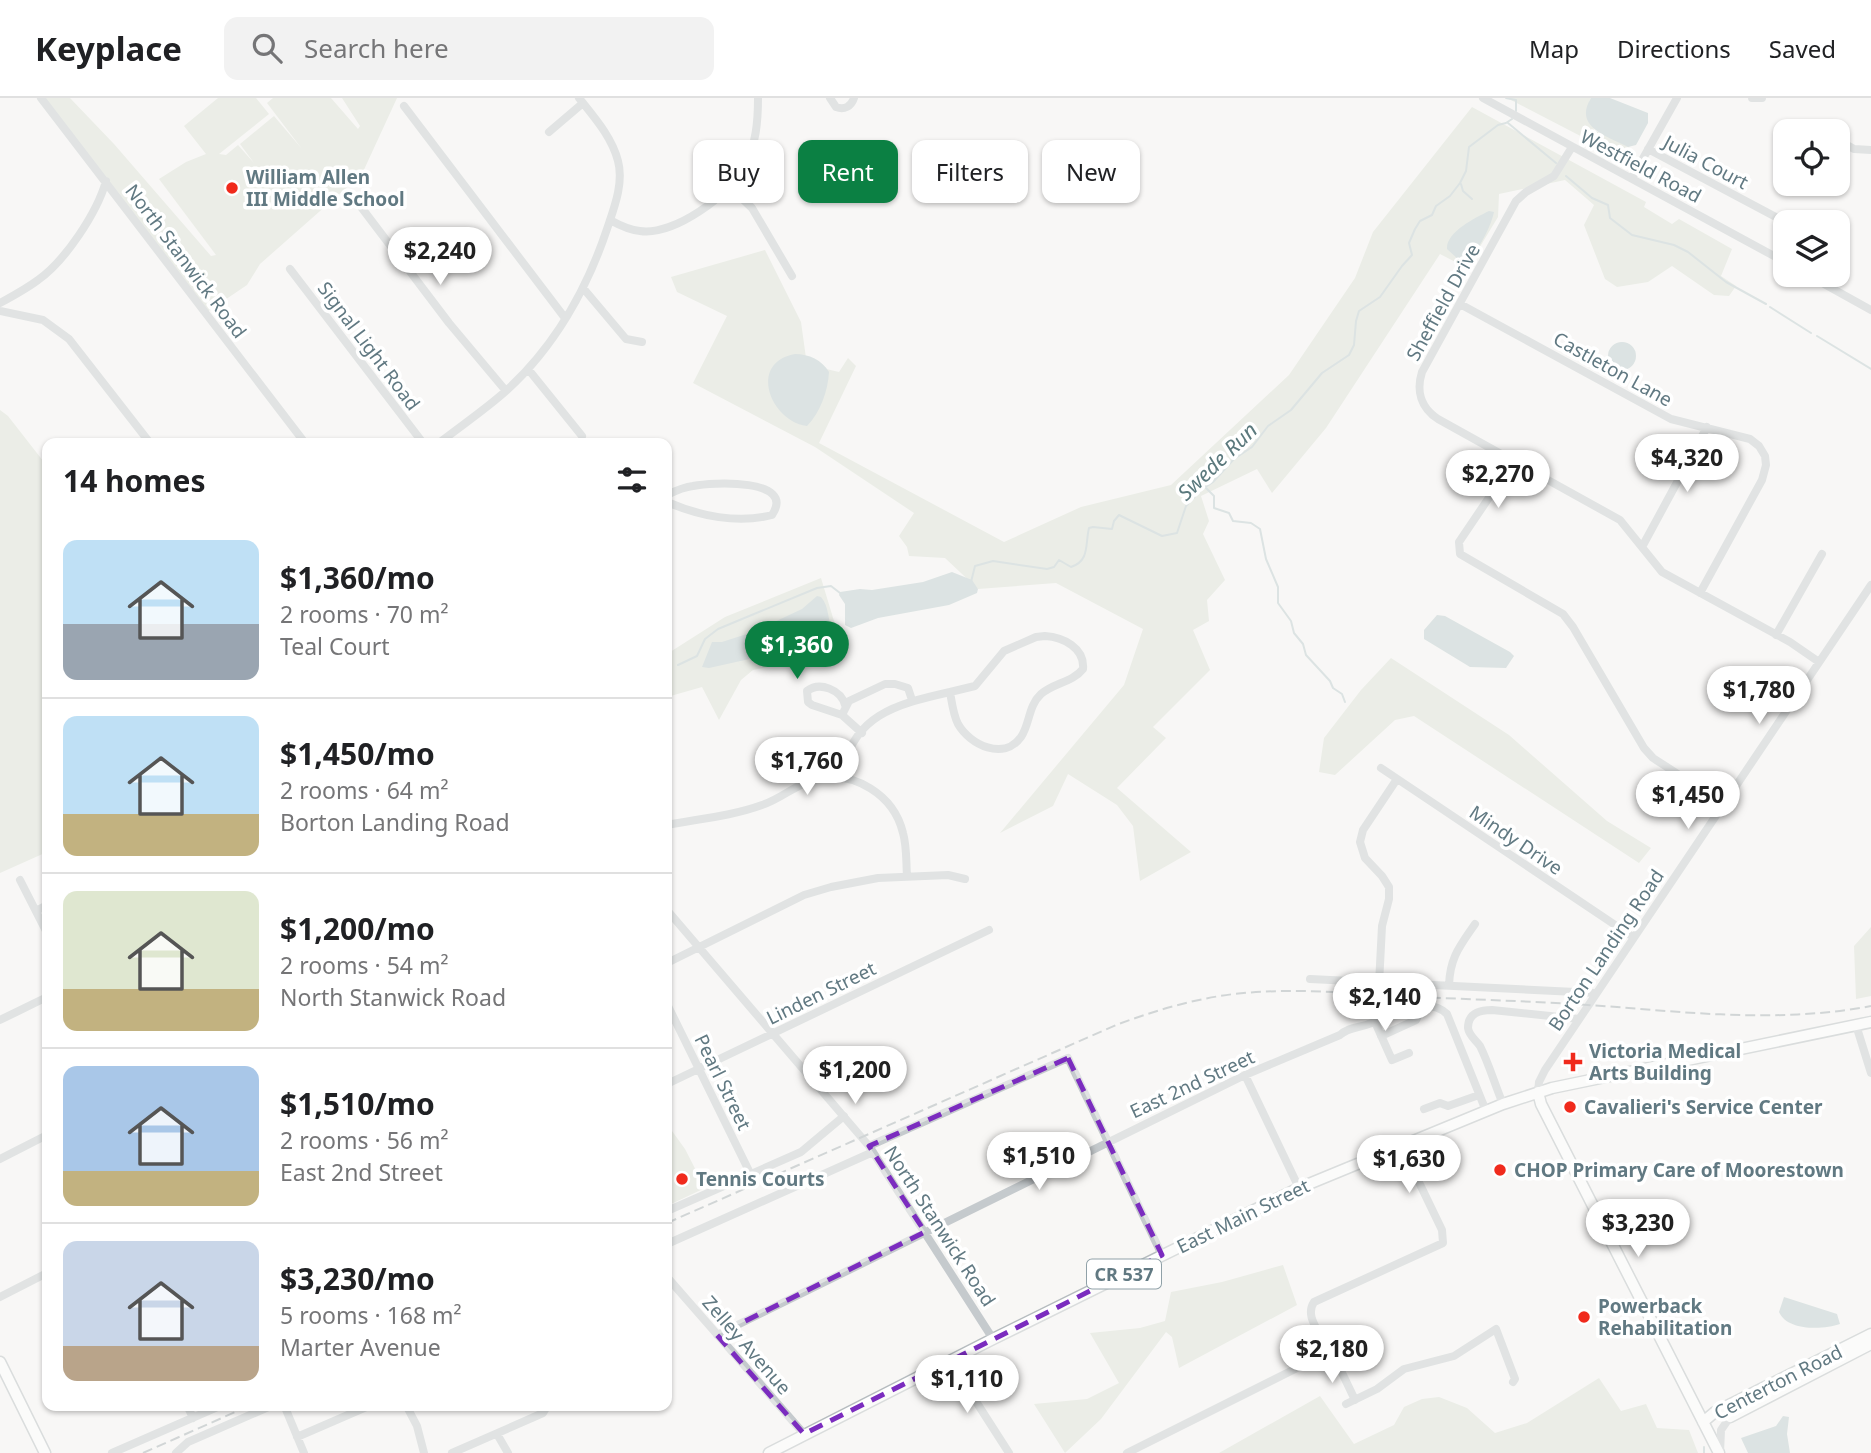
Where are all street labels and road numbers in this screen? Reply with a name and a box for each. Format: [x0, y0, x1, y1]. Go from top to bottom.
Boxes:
street label: Westfield Road [1576, 123, 1706, 209]
street label: Julia Court [1657, 128, 1753, 195]
street label: North Stanwick Road [119, 179, 253, 343]
street label: Sheffield Drive [1400, 239, 1486, 365]
street label: Signal Light Road [312, 276, 426, 416]
street label: Castleton Lane [1549, 326, 1677, 412]
street label: Mindy Drive [1464, 799, 1568, 881]
street label: Borton Landing Road [1542, 864, 1670, 1036]
street label: Linden Street [762, 955, 880, 1031]
street label: Pearl Street [689, 1030, 757, 1134]
street label: East 2nd Street [1126, 1044, 1259, 1124]
street label: North Stanwick Road [878, 1141, 1002, 1311]
street label: East Main Street [1172, 1173, 1314, 1259]
road number: CR 537 [1087, 1260, 1161, 1288]
street label: Zelley Avenue [697, 1290, 797, 1400]
street label: Centerton Road [1709, 1339, 1847, 1425]

